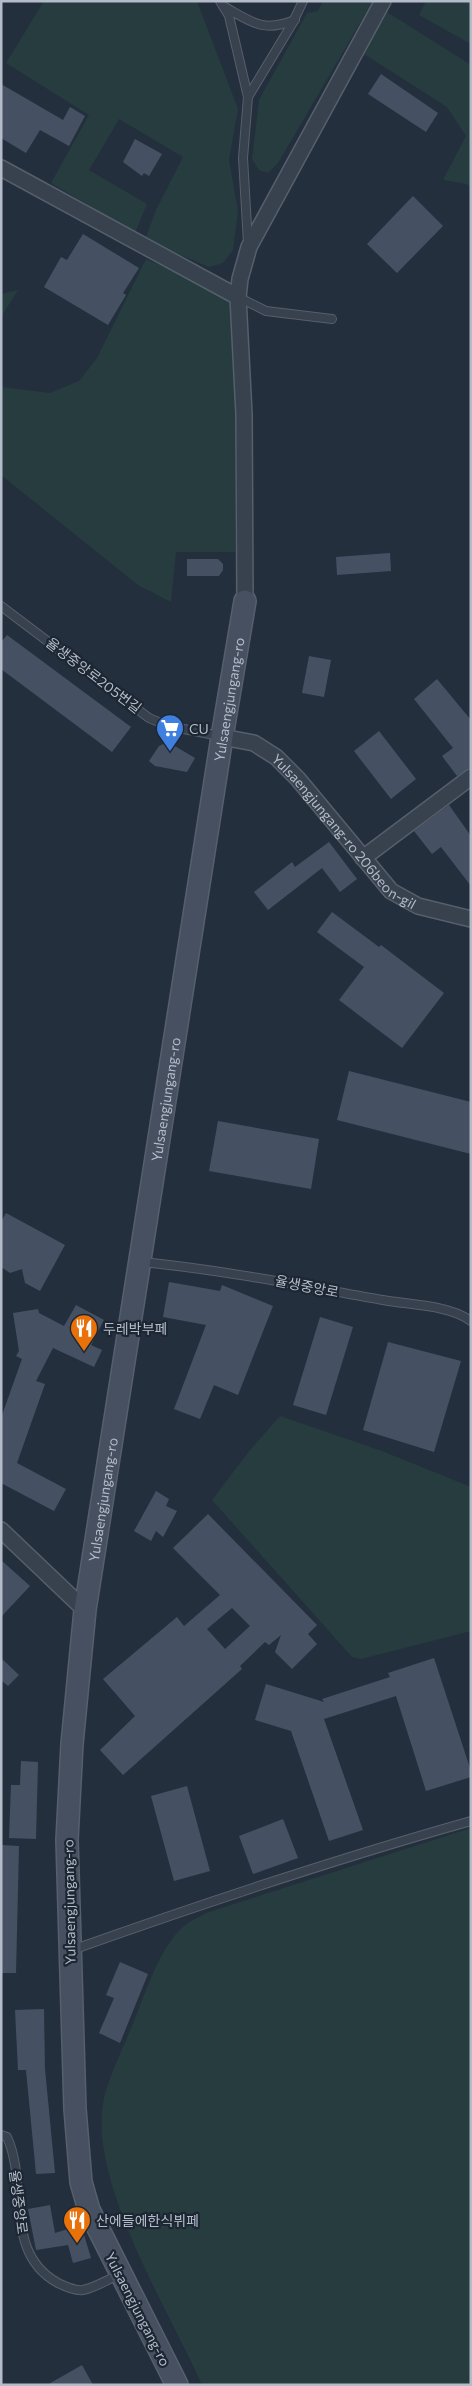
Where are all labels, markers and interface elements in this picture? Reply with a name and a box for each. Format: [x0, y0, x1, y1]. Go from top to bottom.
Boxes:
street label: 율생중앙로205번길 [43, 634, 145, 716]
street label: Yulsaengjungang-ro [210, 636, 247, 763]
supermarket icon: CU [155, 713, 185, 752]
place label: CU [189, 720, 209, 737]
street label: Yulsaengjungang-ro 206beon-gil [269, 750, 420, 912]
street label: Yulsaengjungang-ro [147, 1036, 183, 1163]
street label: 율생중앙로 [274, 1272, 340, 1301]
restaurant icon: 두레박부페 [69, 1313, 99, 1352]
place label: 두레박부페 [103, 1320, 167, 1337]
street label: Yulsaengjungang-ro [84, 1436, 120, 1563]
street label: Yulsaengjungang-ro [59, 1839, 79, 1965]
street label: 율생중앙로 [7, 2169, 31, 2235]
restaurant icon: 산에들에한식뷔페 [62, 2205, 92, 2244]
place label: 산에들에한식뷔페 [96, 2212, 199, 2229]
street label: Yulsaengjungang-ro [102, 2249, 174, 2369]

